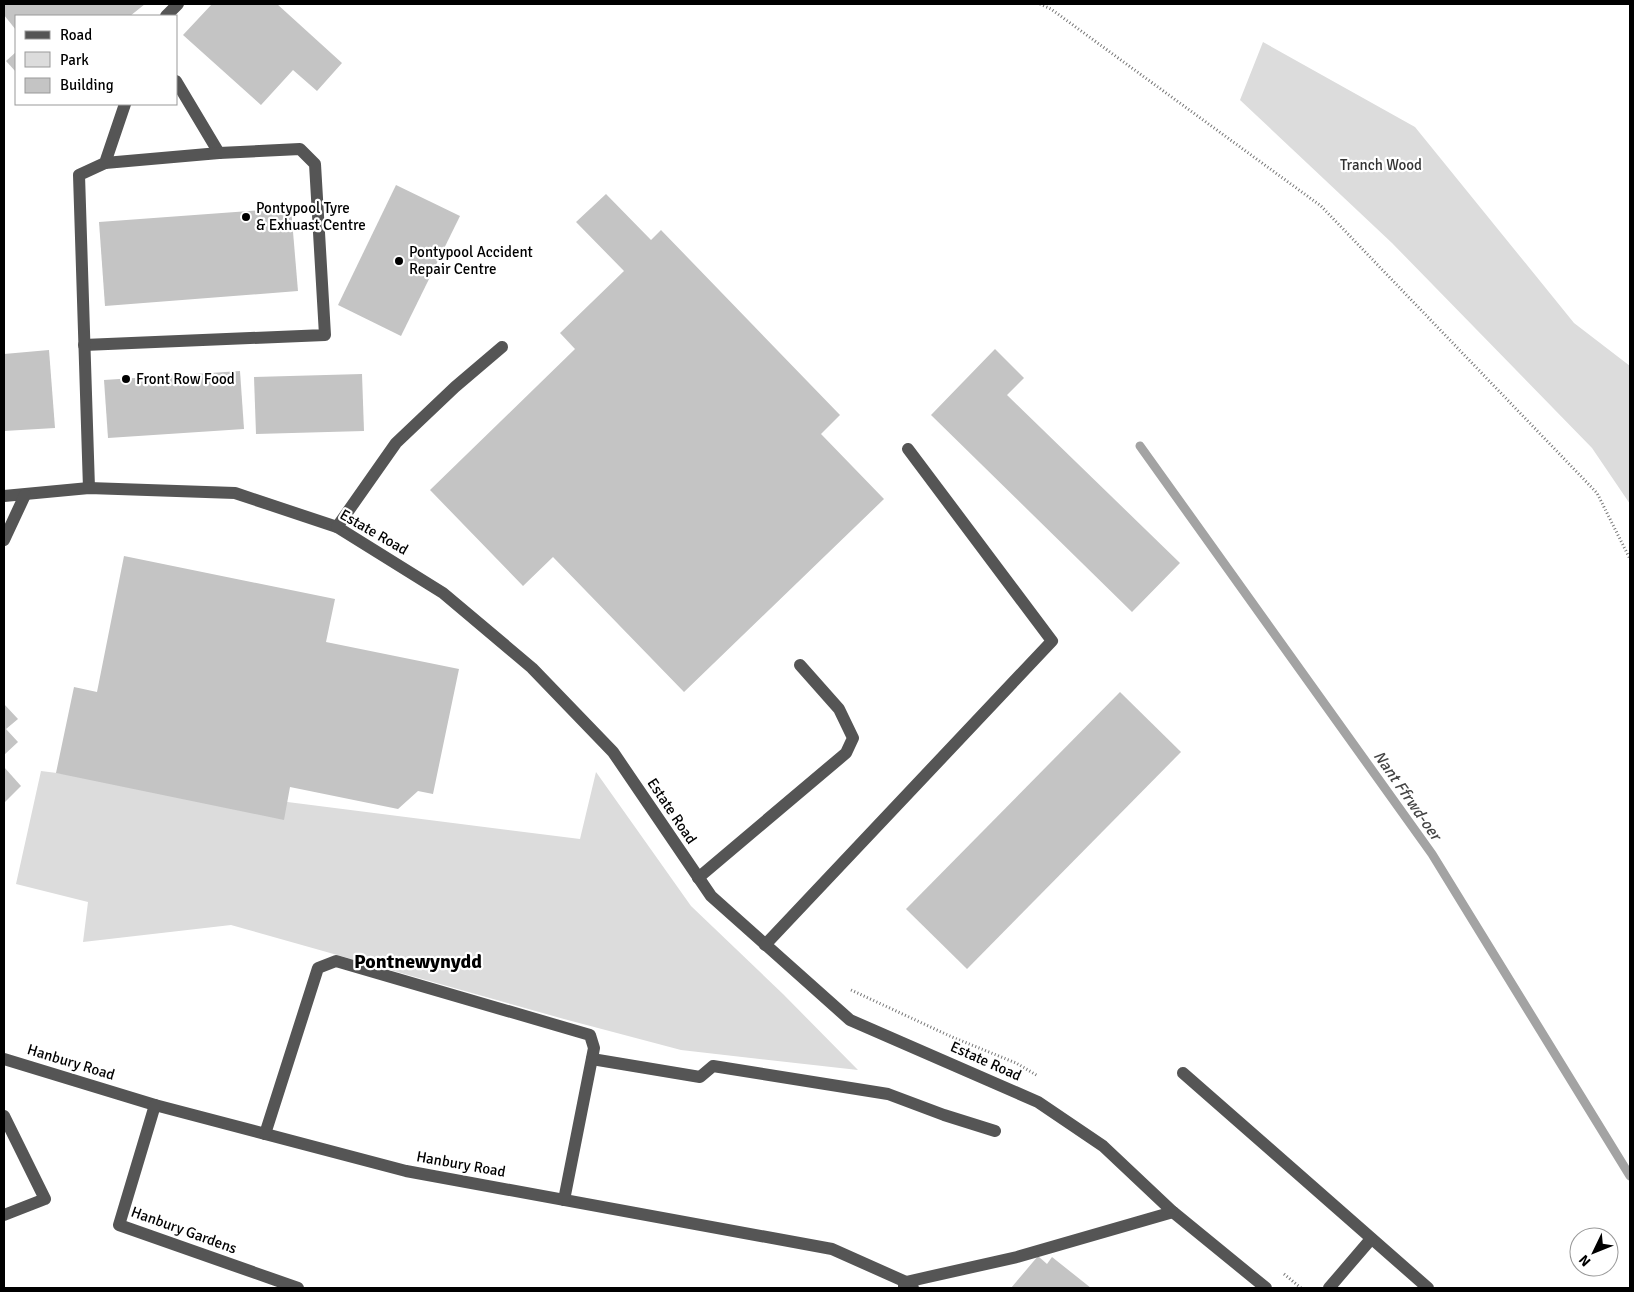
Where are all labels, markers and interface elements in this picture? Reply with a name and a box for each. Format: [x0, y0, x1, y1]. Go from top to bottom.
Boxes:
legend [15, 15, 178, 105]
text: Road [60, 26, 92, 44]
text: Park [60, 51, 89, 69]
text: Building [60, 76, 114, 94]
park label: Tranch Wood [1340, 156, 1422, 174]
place label: Pontypool Tyre & Exhuast Centre [256, 199, 366, 234]
marker: Pontypool Tyre & Exhuast Centre [240, 211, 252, 223]
place label: Pontypool Accident Repair Centre [409, 243, 533, 278]
marker: Pontypool Accident Repair Centre [393, 255, 405, 267]
place label: Front Row Food [136, 370, 235, 388]
marker: Front Row Food [120, 373, 132, 385]
street label: Estate Road [337, 505, 411, 559]
water label: Nant Ffrwd-oer [1369, 747, 1447, 846]
street label: Estate Road [643, 775, 701, 847]
district label: Pontnewynydd [354, 949, 482, 974]
street label: Estate Road [948, 1037, 1024, 1085]
street label: Hanbury Road [25, 1040, 117, 1084]
street label: Hanbury Road [415, 1147, 507, 1181]
street label: Hanbury Gardens [129, 1203, 240, 1258]
north arrow [1569, 1227, 1619, 1277]
text: N [1575, 1251, 1594, 1270]

